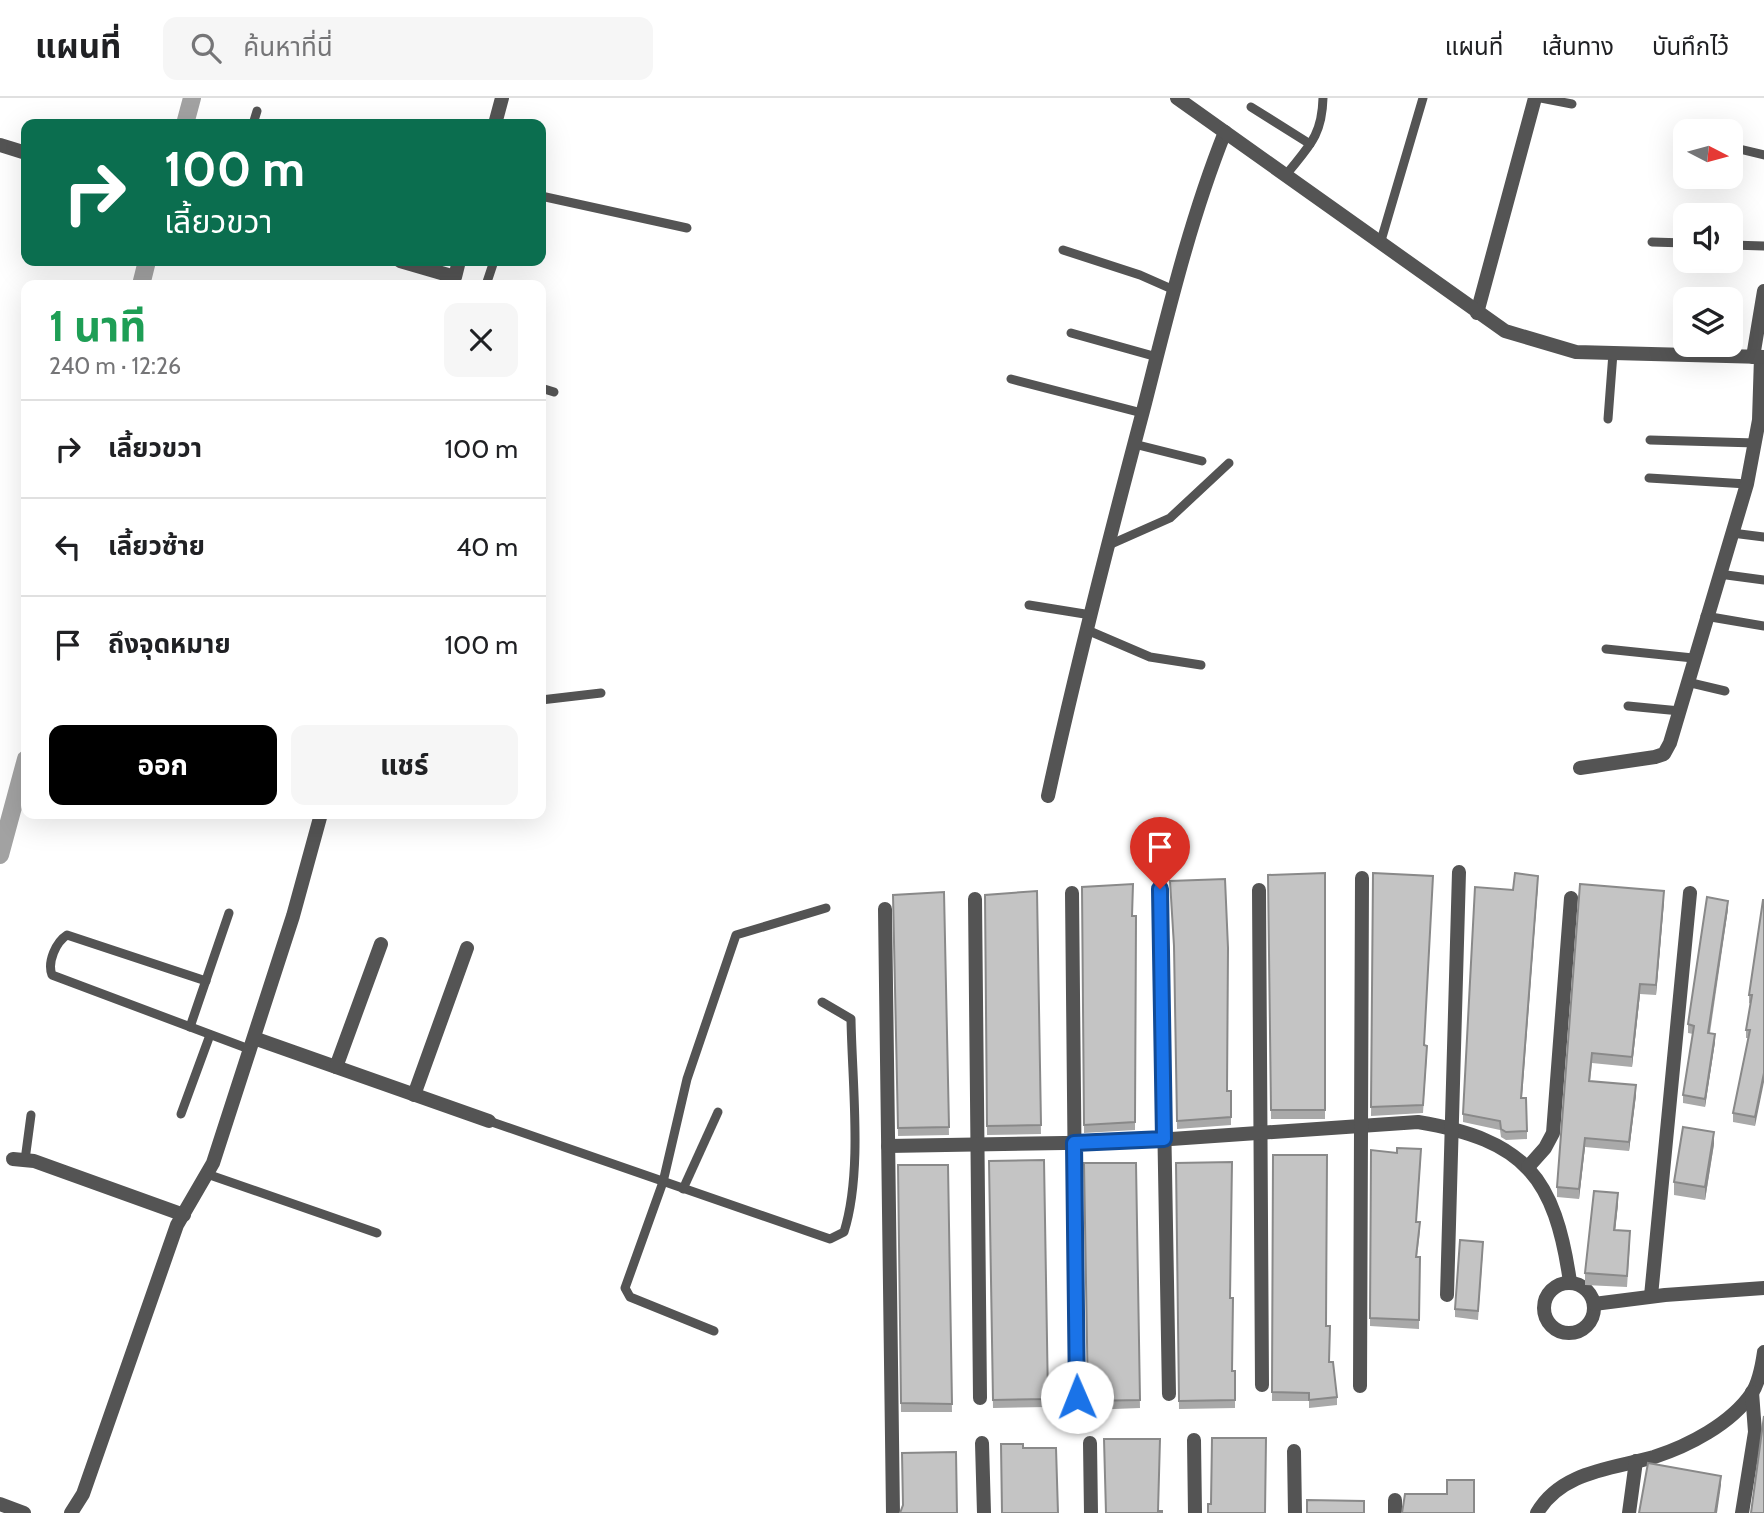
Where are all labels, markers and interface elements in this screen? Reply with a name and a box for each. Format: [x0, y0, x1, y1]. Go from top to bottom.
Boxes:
search box [163, 17, 653, 80]
text: แผนที่ [35, 26, 121, 66]
icon: search [187, 29, 225, 67]
text: ค้นหาที่นี่ [243, 31, 333, 63]
text: แผนที่ [1445, 32, 1503, 61]
text: เส้นทาง [1541, 32, 1614, 61]
text: บันทึกไว้ [1652, 32, 1729, 61]
north arrow [1673, 119, 1743, 189]
map controls [1673, 119, 1743, 357]
text: 100 m [164, 139, 305, 198]
icon: right [49, 147, 140, 238]
text: เลี้ยวขวา [164, 202, 272, 241]
button: sound [1673, 203, 1743, 273]
button: layers [1673, 287, 1743, 357]
text: 1 นาที [49, 300, 146, 352]
button: close [444, 303, 518, 377]
text: 240 m · 12:26 [49, 352, 181, 380]
icon: right [49, 430, 87, 468]
text: เลี้ยวขวา [108, 432, 202, 464]
text: 100 m [445, 433, 518, 465]
icon: left [49, 528, 87, 566]
text: เลี้ยวซ้าย [108, 530, 205, 562]
text: 40 m [456, 531, 518, 563]
icon: arrive [49, 626, 87, 664]
text: ถึงจุดหมาย [108, 628, 231, 660]
text: 100 m [445, 629, 518, 661]
button: ออก [49, 725, 277, 805]
button: แชร์ [291, 725, 518, 805]
pin [1130, 817, 1190, 889]
icon: arrive [1141, 828, 1179, 866]
position arrow [1040, 1360, 1114, 1434]

